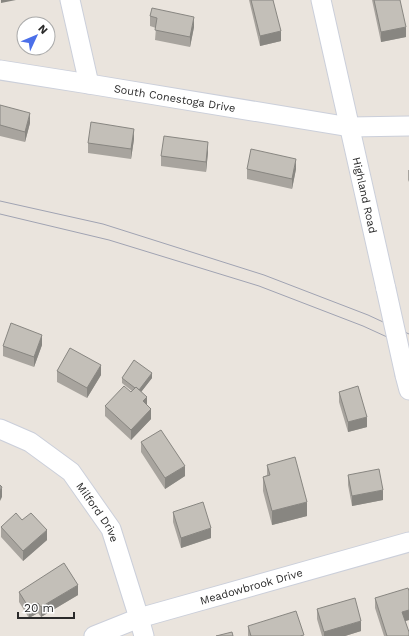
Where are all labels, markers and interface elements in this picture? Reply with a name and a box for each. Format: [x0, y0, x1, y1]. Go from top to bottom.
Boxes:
north arrow [16, 16, 56, 56]
text: N [35, 22, 50, 37]
street label: South Conestoga Drive [113, 82, 236, 115]
street label: Highland Road [350, 156, 379, 235]
street label: Milford Drive [73, 480, 121, 544]
street label: Meadowbrook Drive [198, 566, 304, 608]
scale bar [18, 594, 74, 620]
text: 20 m [24, 601, 54, 615]

